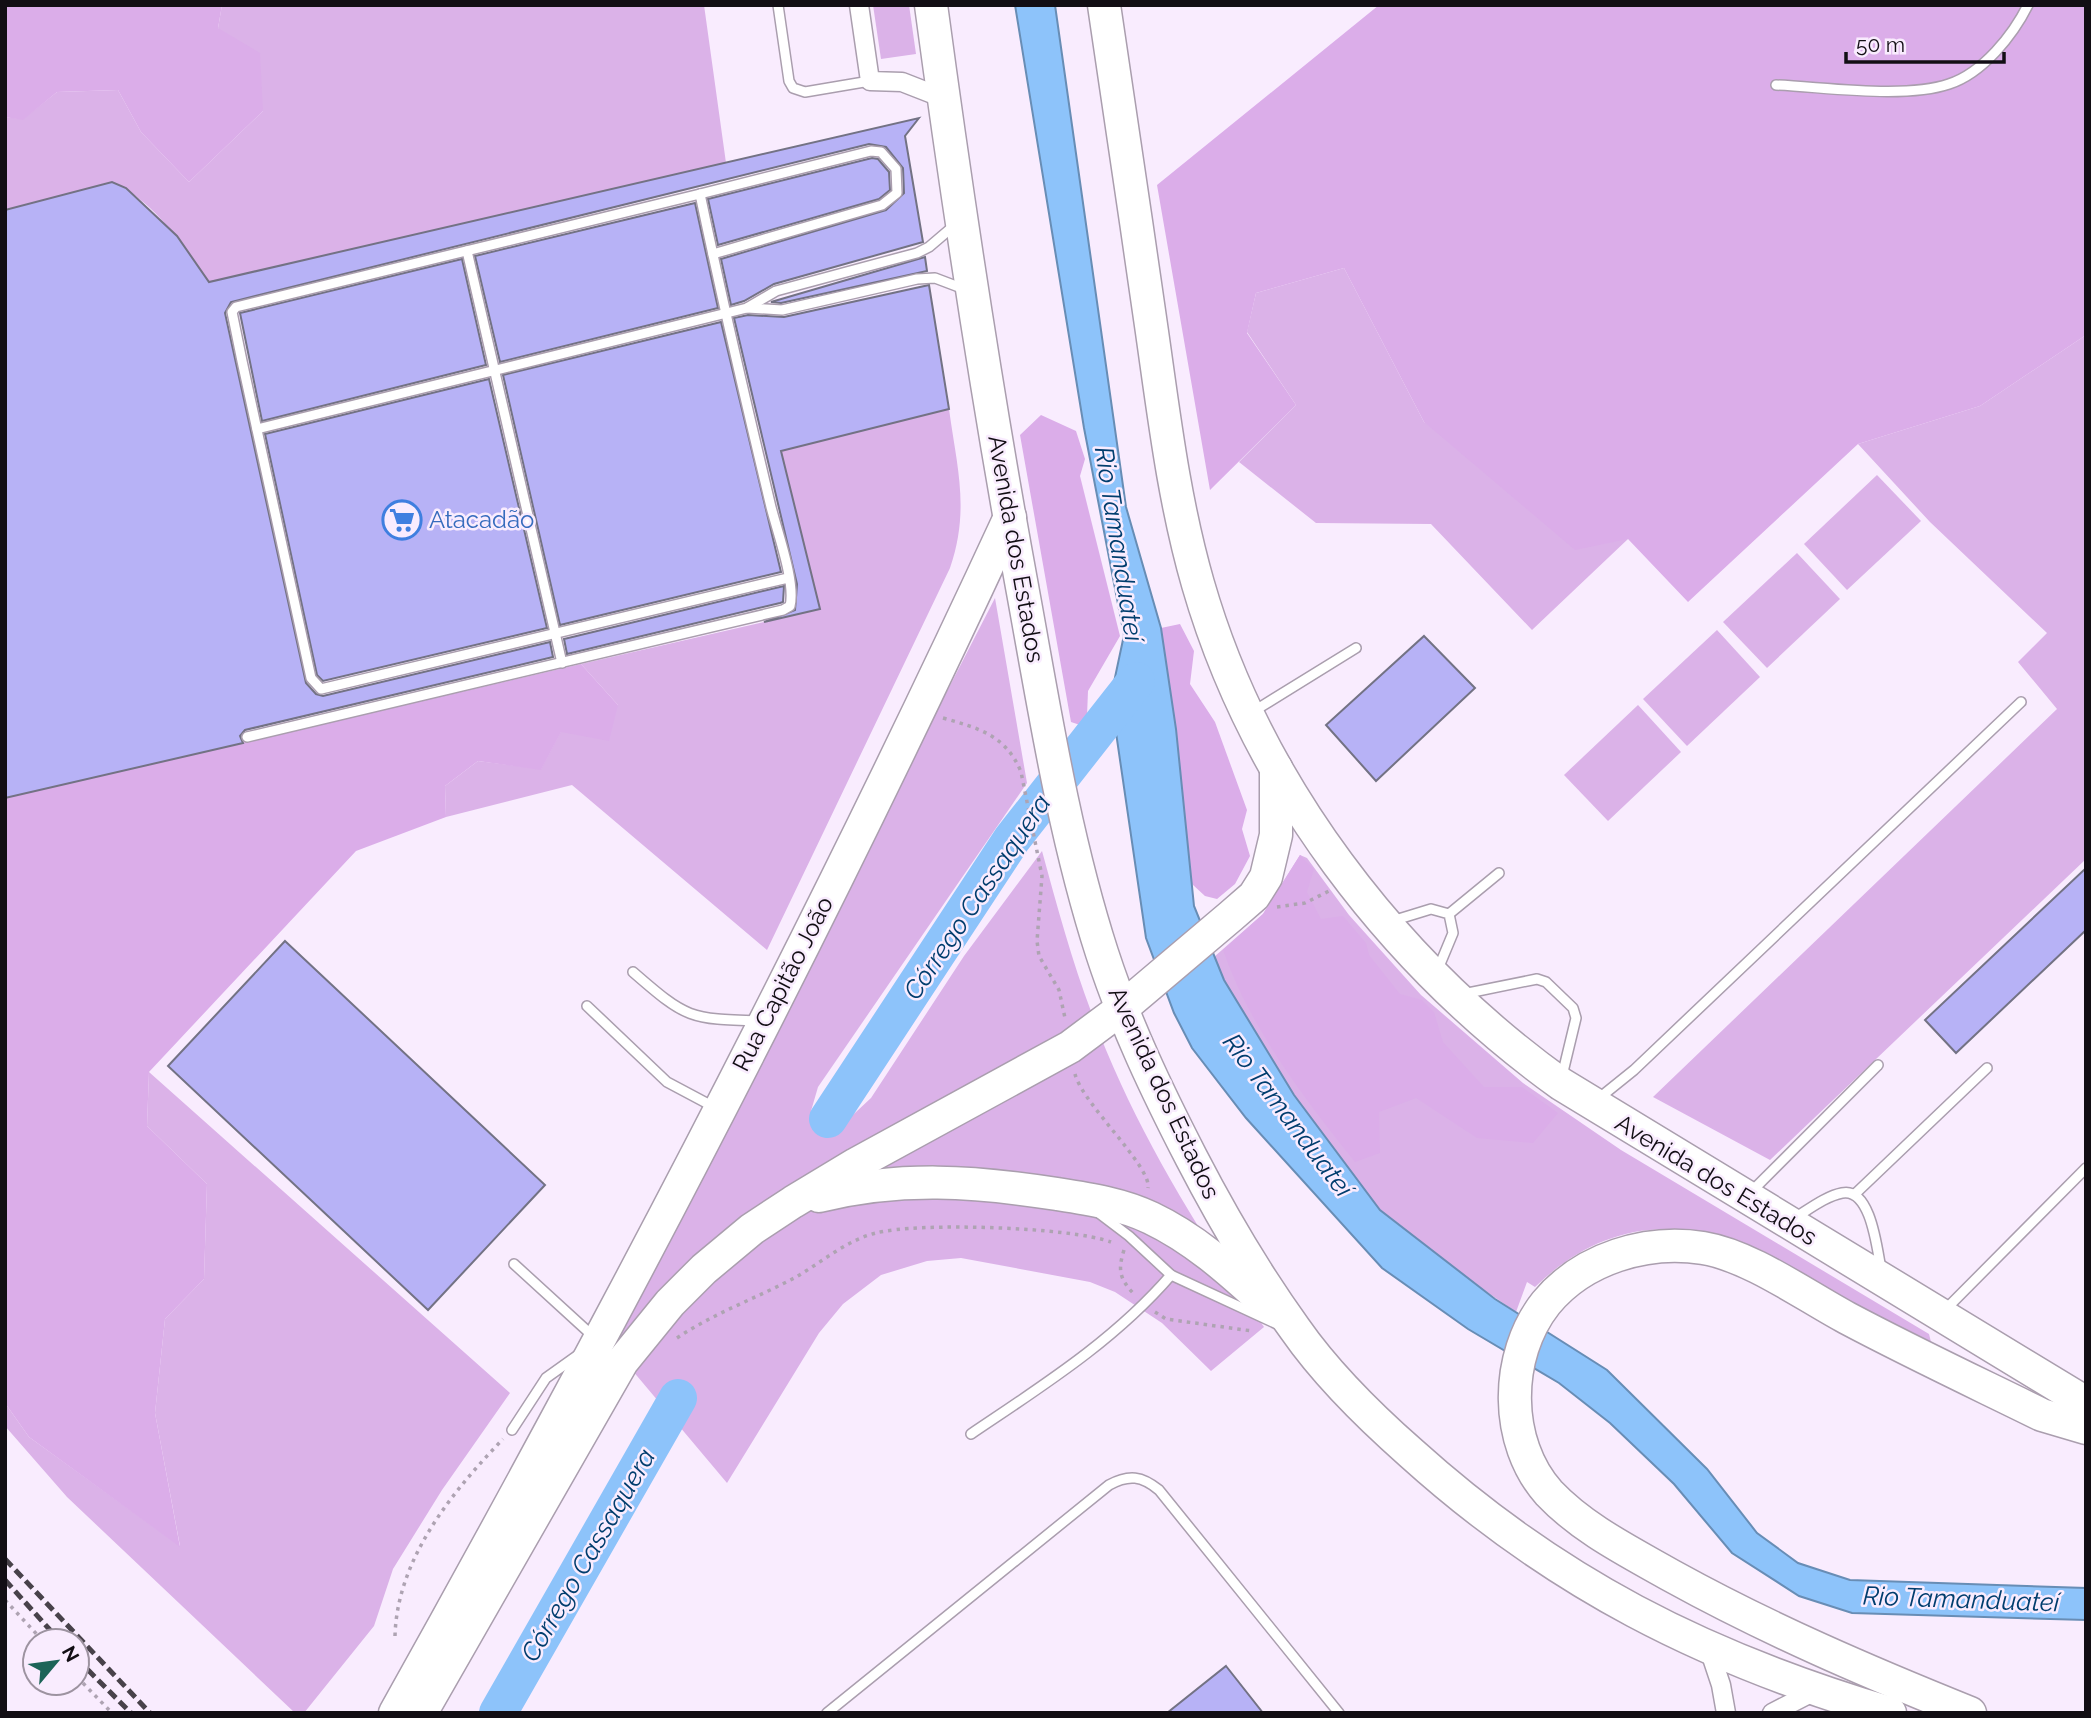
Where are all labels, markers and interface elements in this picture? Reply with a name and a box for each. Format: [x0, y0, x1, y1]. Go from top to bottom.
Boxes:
scale bar [1846, 21, 2004, 65]
text: 50 m [1856, 32, 1905, 57]
street label: Avenida dos Estados [982, 433, 1051, 665]
water label: Rio Tamanduateí [1089, 445, 1150, 646]
supermarket icon: Atacadão [381, 499, 423, 541]
place label: Atacadão [429, 505, 534, 534]
water label: Córrego Cassaquera [897, 789, 1057, 1005]
street label: Rua Capitão João [726, 891, 839, 1076]
street label: Avenida dos Estados [1103, 982, 1226, 1203]
water label: Rio Tamanduateí [1217, 1027, 1361, 1205]
street label: Avenida dos Estados [1610, 1108, 1822, 1251]
water label: Córrego Cassaquera [515, 1443, 661, 1667]
water label: Rio Tamanduateí [1862, 1581, 2062, 1618]
north arrow [21, 1627, 91, 1697]
text: N [58, 1642, 84, 1665]

